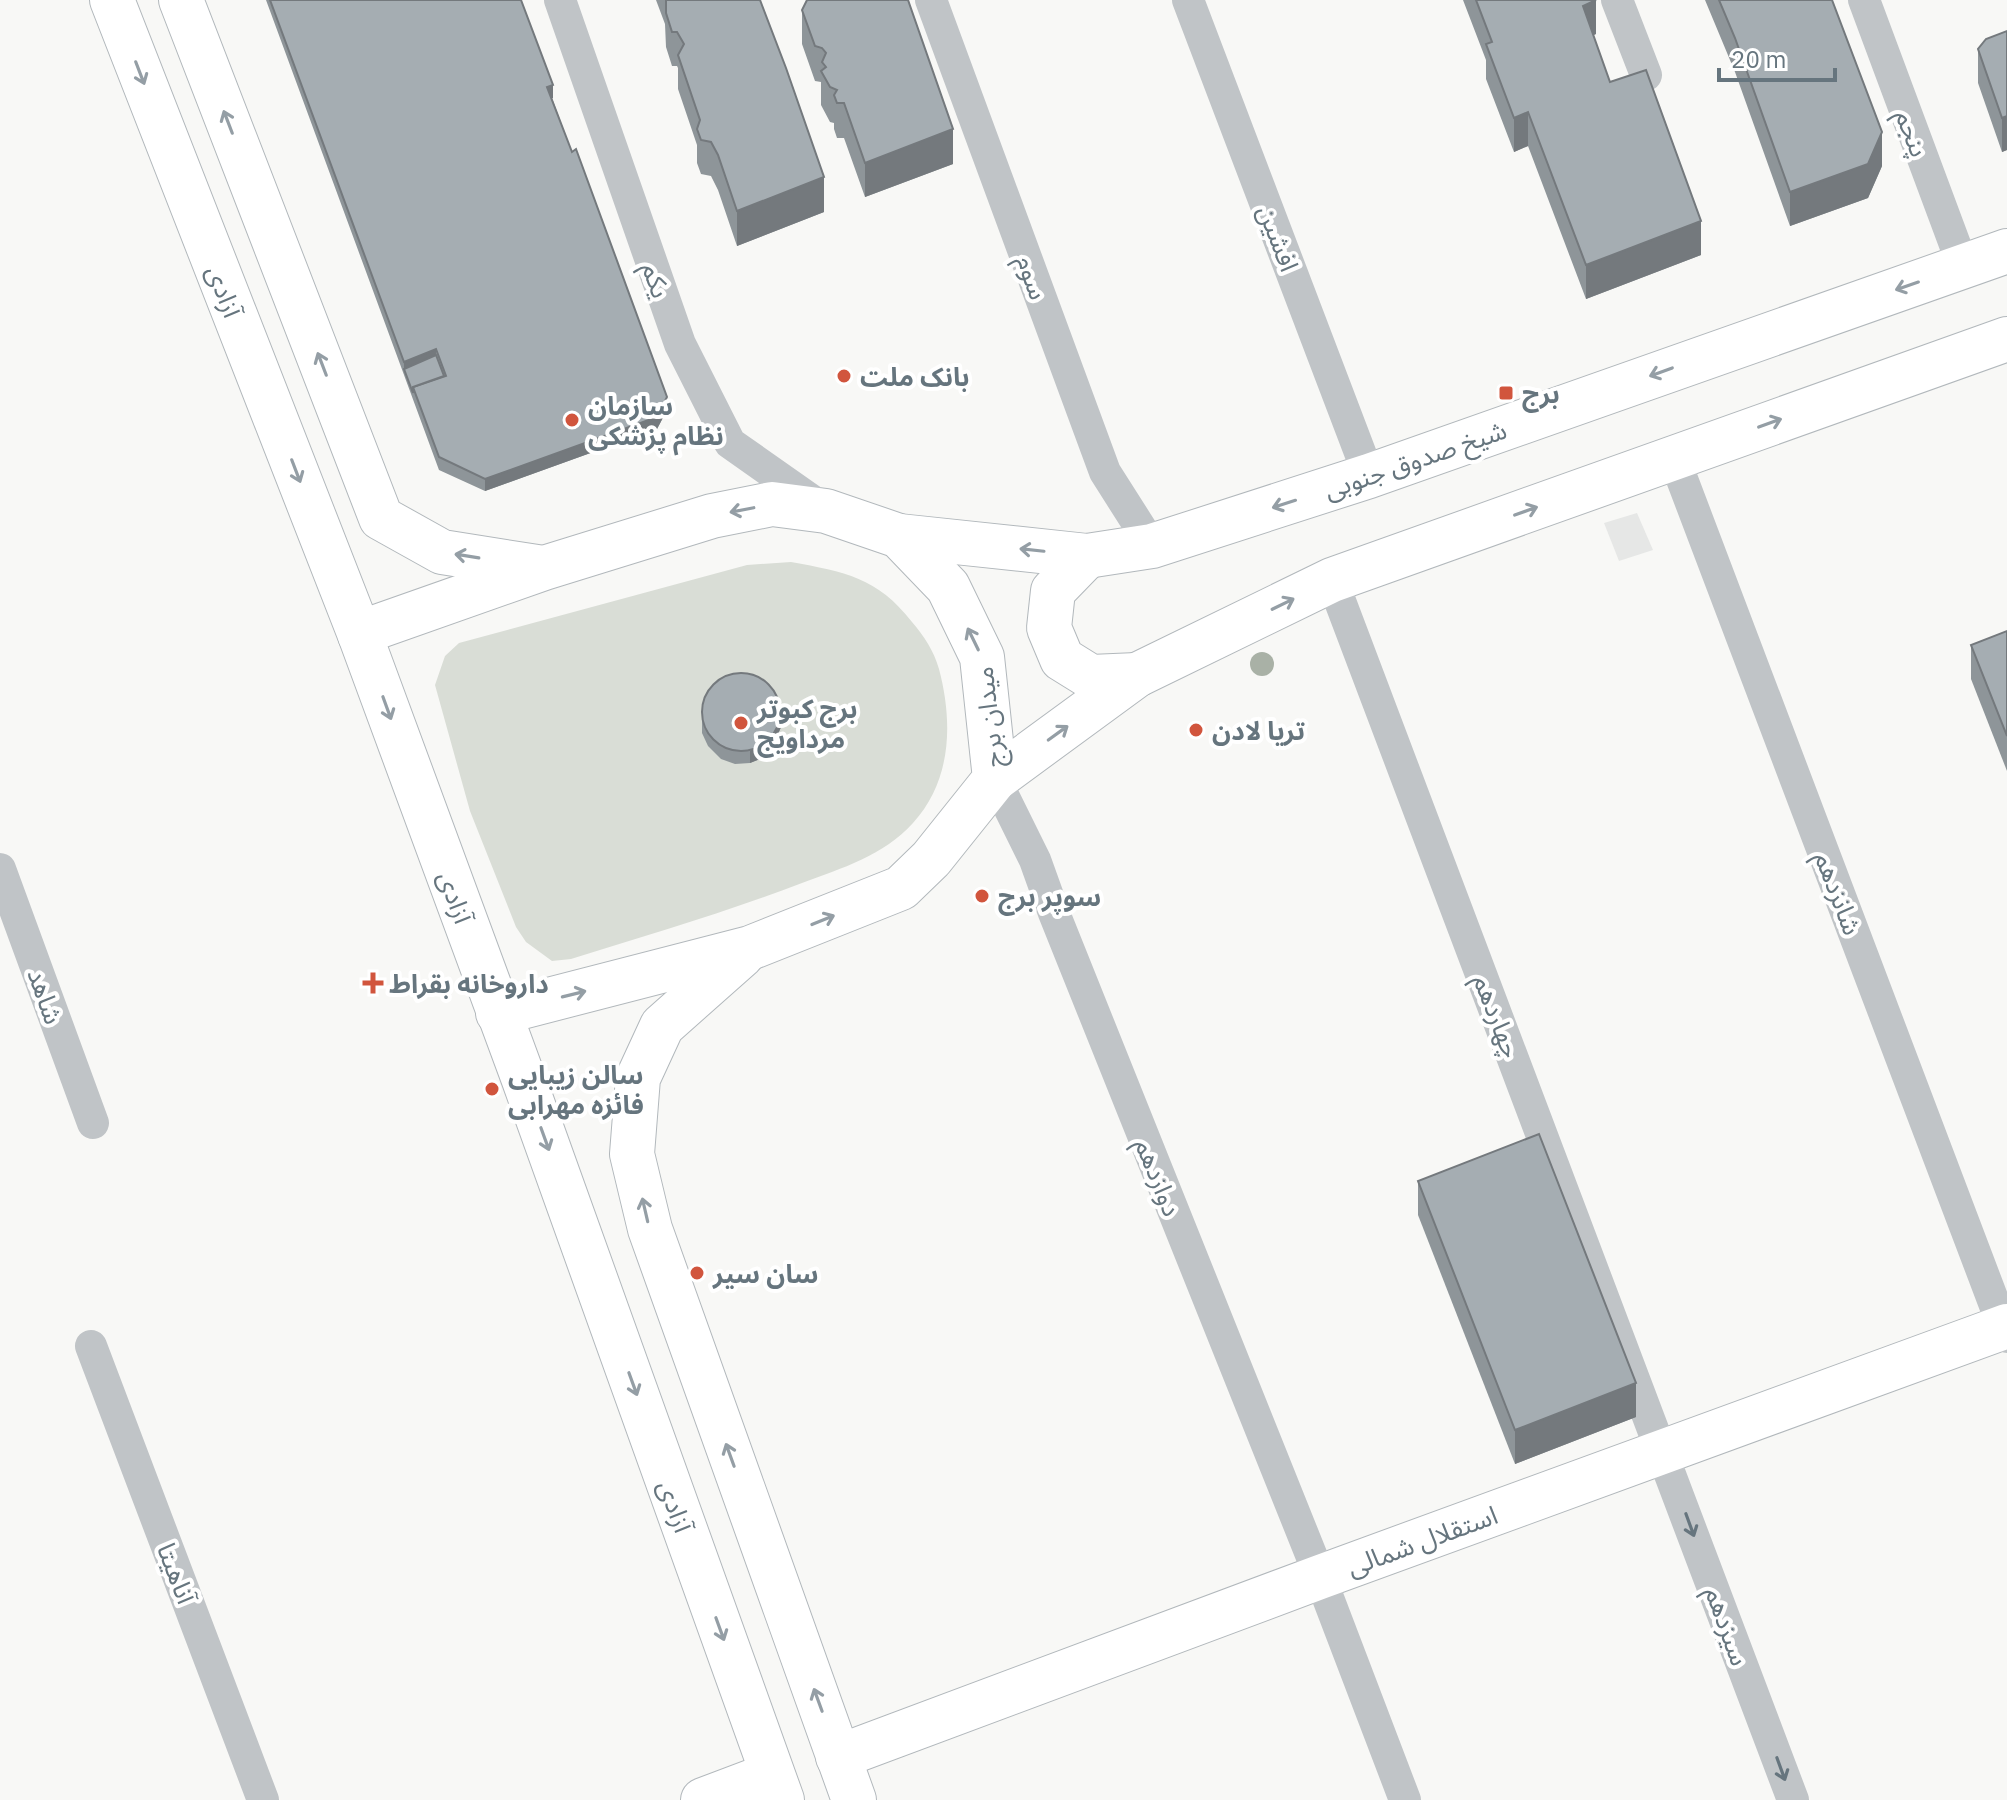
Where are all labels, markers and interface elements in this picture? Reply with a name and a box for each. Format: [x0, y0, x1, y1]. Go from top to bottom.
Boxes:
scale bar [1719, 32, 1835, 82]
text: 20 m [1731, 43, 1786, 75]
one-way arrow [134, 60, 148, 85]
street label: پنجم [1885, 105, 1937, 163]
one-way arrow [220, 110, 234, 135]
street label: افشین [1251, 200, 1307, 276]
street label: سوم [1006, 250, 1057, 305]
street label: یکم [631, 258, 679, 304]
street label: آزادی [200, 260, 251, 323]
one-way arrow [1895, 280, 1920, 294]
one-way arrow [314, 352, 328, 377]
place label: بانک ملت [860, 359, 969, 393]
one-way arrow [1649, 365, 1674, 380]
marker: بانک ملت [835, 367, 853, 385]
place label: برج [1522, 376, 1560, 413]
marker: برج [1497, 384, 1515, 402]
place label: سازمان نظام پزشکی [588, 388, 724, 456]
marker: سازمان نظام پزشکی [563, 411, 581, 429]
street label: شیخ صدوق جنوبی [1319, 412, 1512, 510]
one-way arrow [1757, 415, 1782, 429]
one-way arrow [290, 458, 304, 483]
one-way arrow [1271, 497, 1296, 512]
one-way arrow [1513, 502, 1538, 517]
one-way arrow [730, 504, 755, 519]
one-way arrow [1019, 543, 1045, 558]
one-way arrow [455, 548, 480, 563]
one-way arrow [1271, 596, 1295, 611]
one-way arrow [965, 627, 980, 651]
street label: میدان برج [966, 665, 1013, 769]
place label: برج کبوتر مرداویج [756, 691, 857, 758]
one-way arrow [381, 696, 395, 720]
place label: تریا لادن [1212, 713, 1305, 747]
marker: برج کبوتر مرداویج [732, 714, 750, 732]
marker: تریا لادن [1187, 721, 1205, 739]
one-way arrow [1047, 724, 1069, 741]
street label: شانزدهم [1804, 847, 1870, 941]
street label: آزادی [431, 866, 482, 929]
place label: سوپر برج [998, 879, 1101, 916]
marker: سوپر برج [973, 887, 991, 905]
one-way arrow [810, 912, 835, 926]
street label: شاهد [20, 964, 72, 1028]
place label: داروخانه بقراط [389, 966, 549, 1000]
street label: چهاردهم [1463, 969, 1529, 1064]
marker: داروخانه بقراط [364, 974, 382, 992]
one-way arrow [560, 985, 586, 1000]
place label: سالن زیبایی فائزه مهرابی [508, 1057, 644, 1121]
marker: سالن زیبایی فائزه مهرابی [483, 1080, 501, 1098]
one-way arrow [539, 1126, 553, 1151]
street label: دوازدهم [1124, 1133, 1190, 1222]
one-way arrow [637, 1198, 652, 1223]
place label: سان سیر [712, 1256, 818, 1290]
marker: سان سیر [688, 1264, 706, 1282]
one-way arrow [626, 1371, 641, 1396]
one-way arrow [722, 1443, 737, 1468]
street label: آزادی [651, 1475, 702, 1538]
street label: استقلال شمالی [1342, 1497, 1502, 1583]
one-way arrow [1684, 1512, 1699, 1537]
street label: آناهیتا [150, 1538, 205, 1610]
street label: سیزدهم [1694, 1582, 1758, 1671]
one-way arrow [714, 1616, 728, 1641]
one-way arrow [810, 1689, 824, 1713]
one-way arrow [1775, 1756, 1789, 1781]

